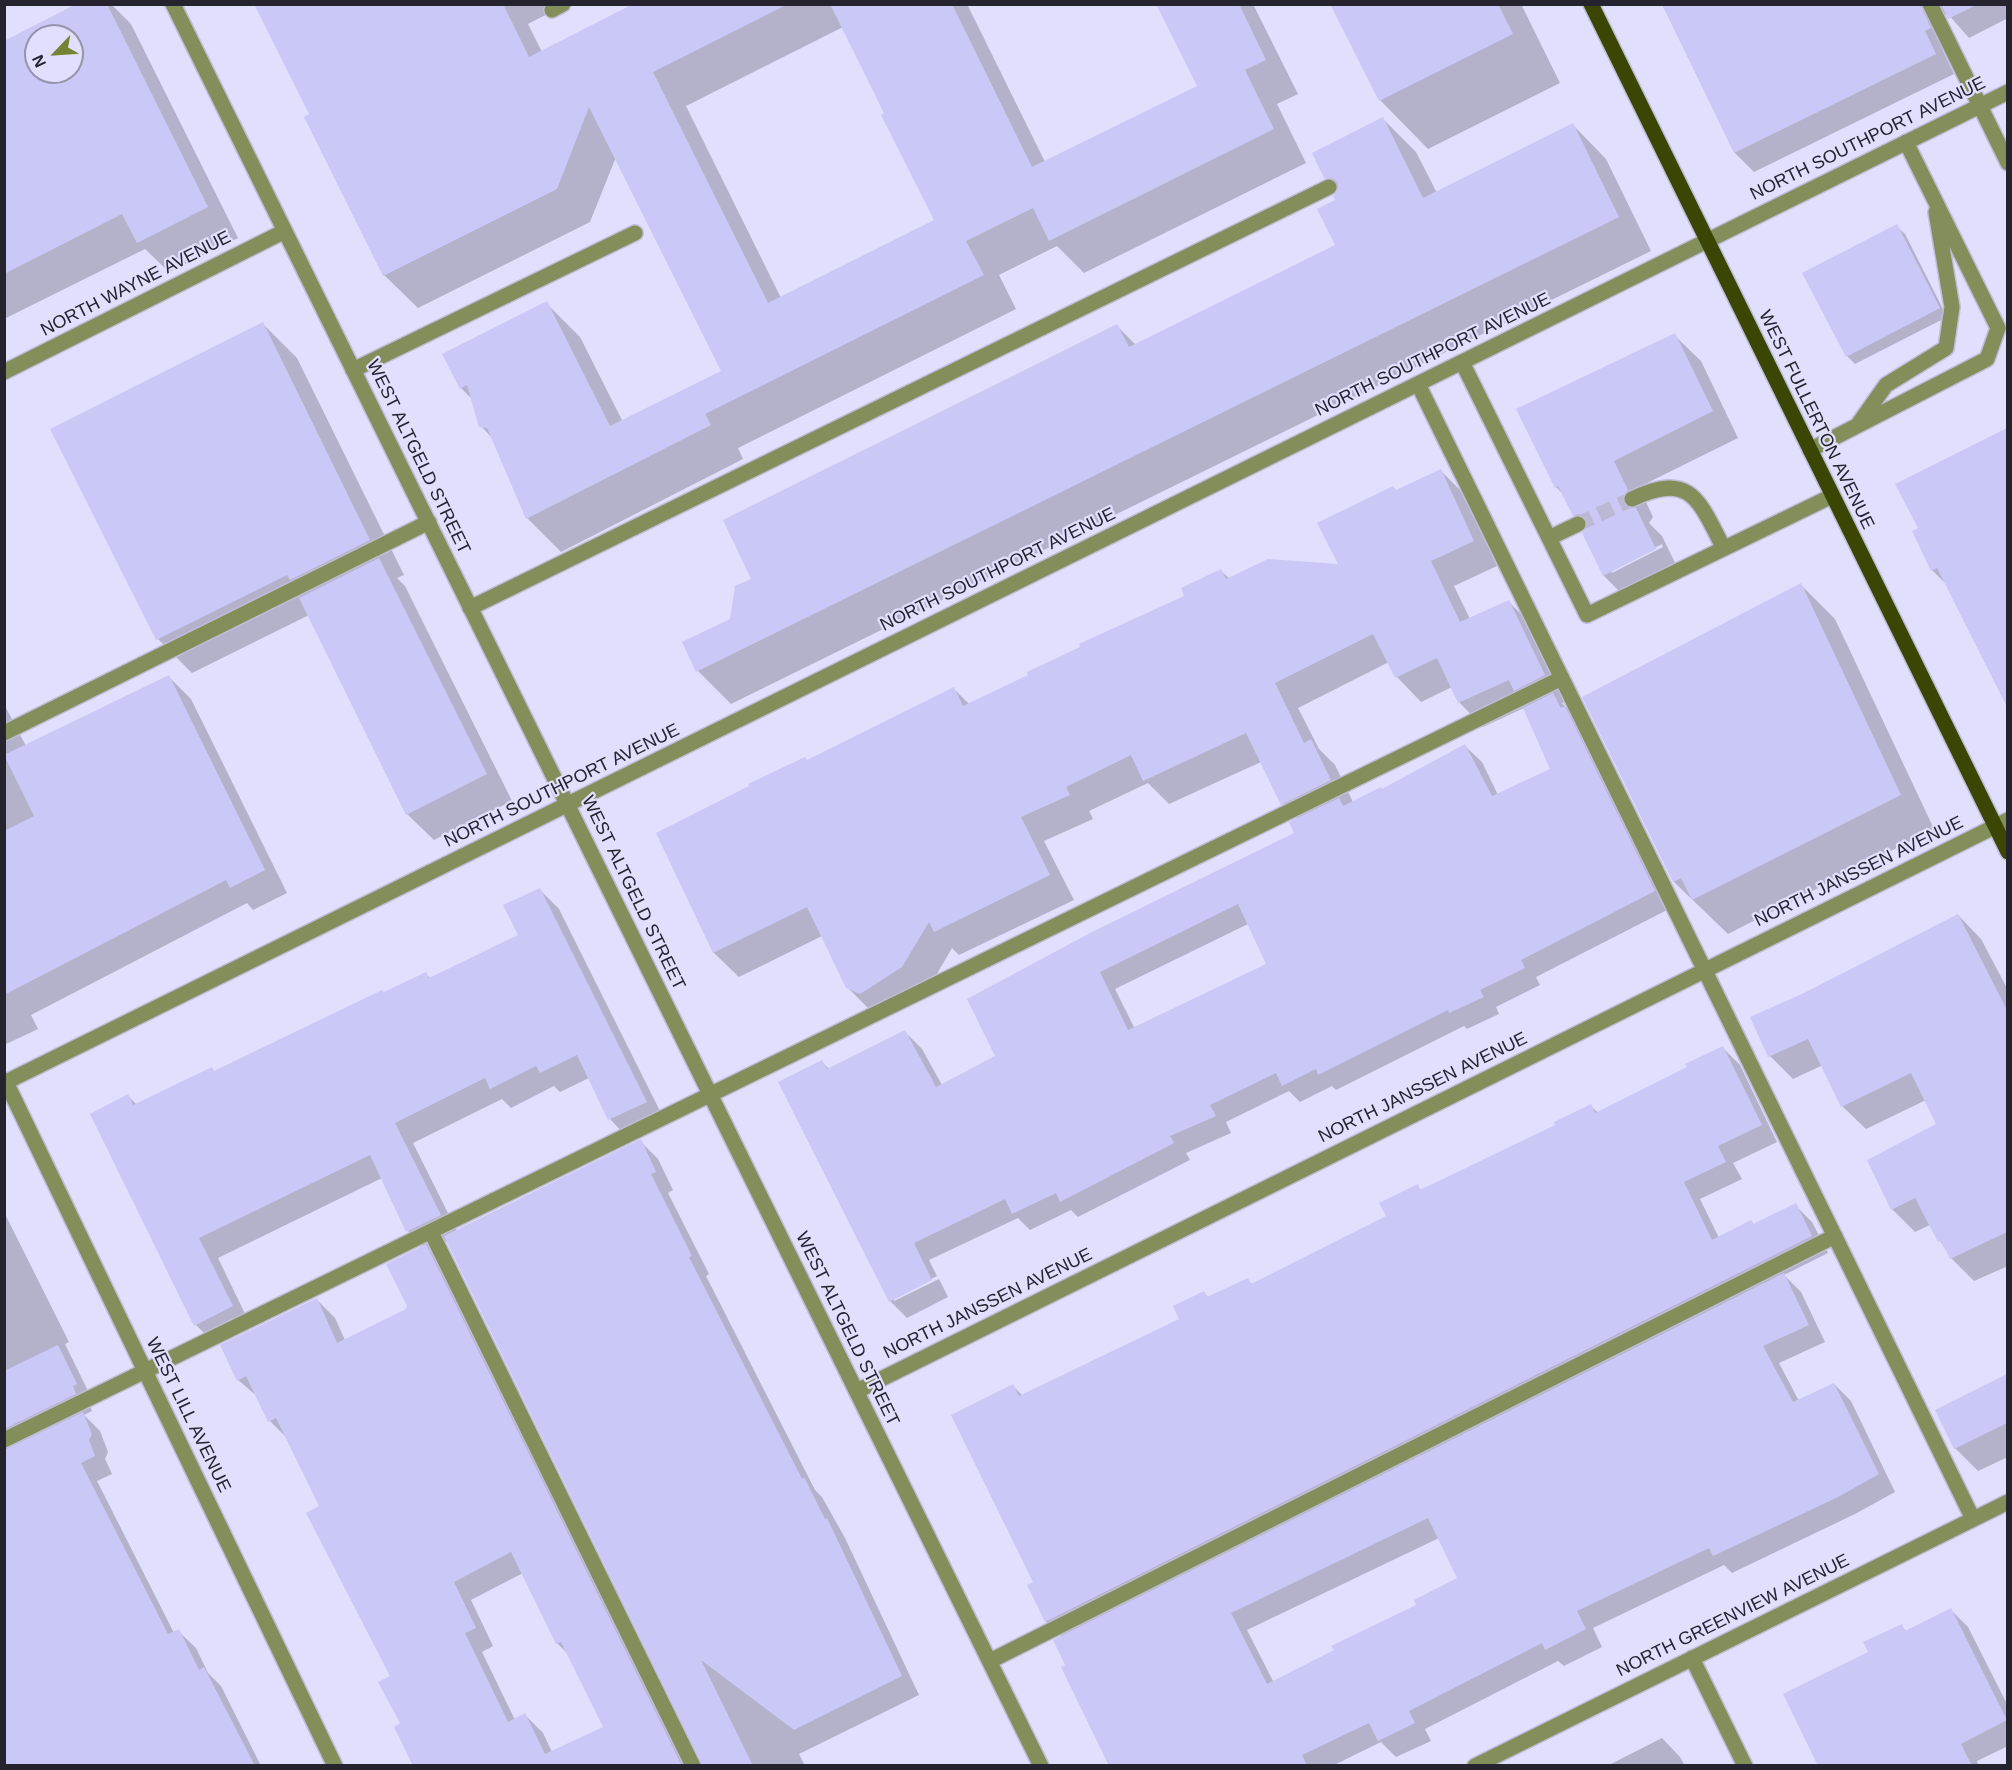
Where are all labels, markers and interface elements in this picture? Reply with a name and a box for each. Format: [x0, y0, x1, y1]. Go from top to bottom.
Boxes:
north arrow [24, 24, 84, 84]
text: N [29, 52, 49, 70]
street label: NORTH SOUTHPORT AVENUE [1747, 73, 1989, 205]
street label: NORTH WAYNE AVENUE [37, 227, 235, 341]
street label: NORTH SOUTHPORT AVENUE [1312, 289, 1554, 421]
street label: WEST FULLERTON AVENUE [1753, 307, 1879, 533]
street label: WEST ALTGELD STREET [361, 356, 475, 558]
street label: NORTH SOUTHPORT AVENUE [877, 504, 1119, 636]
street label: NORTH SOUTHPORT AVENUE [441, 720, 683, 852]
street label: WEST ALTGELD STREET [576, 792, 690, 994]
street label: NORTH JANSSEN AVENUE [1751, 812, 1967, 932]
street label: NORTH JANSSEN AVENUE [1315, 1028, 1531, 1148]
street label: WEST ALTGELD STREET [790, 1228, 904, 1430]
street label: NORTH JANSSEN AVENUE [880, 1244, 1096, 1364]
street label: WEST LILL AVENUE [141, 1334, 235, 1496]
street label: NORTH GREENVIEW AVENUE [1613, 1550, 1853, 1682]

